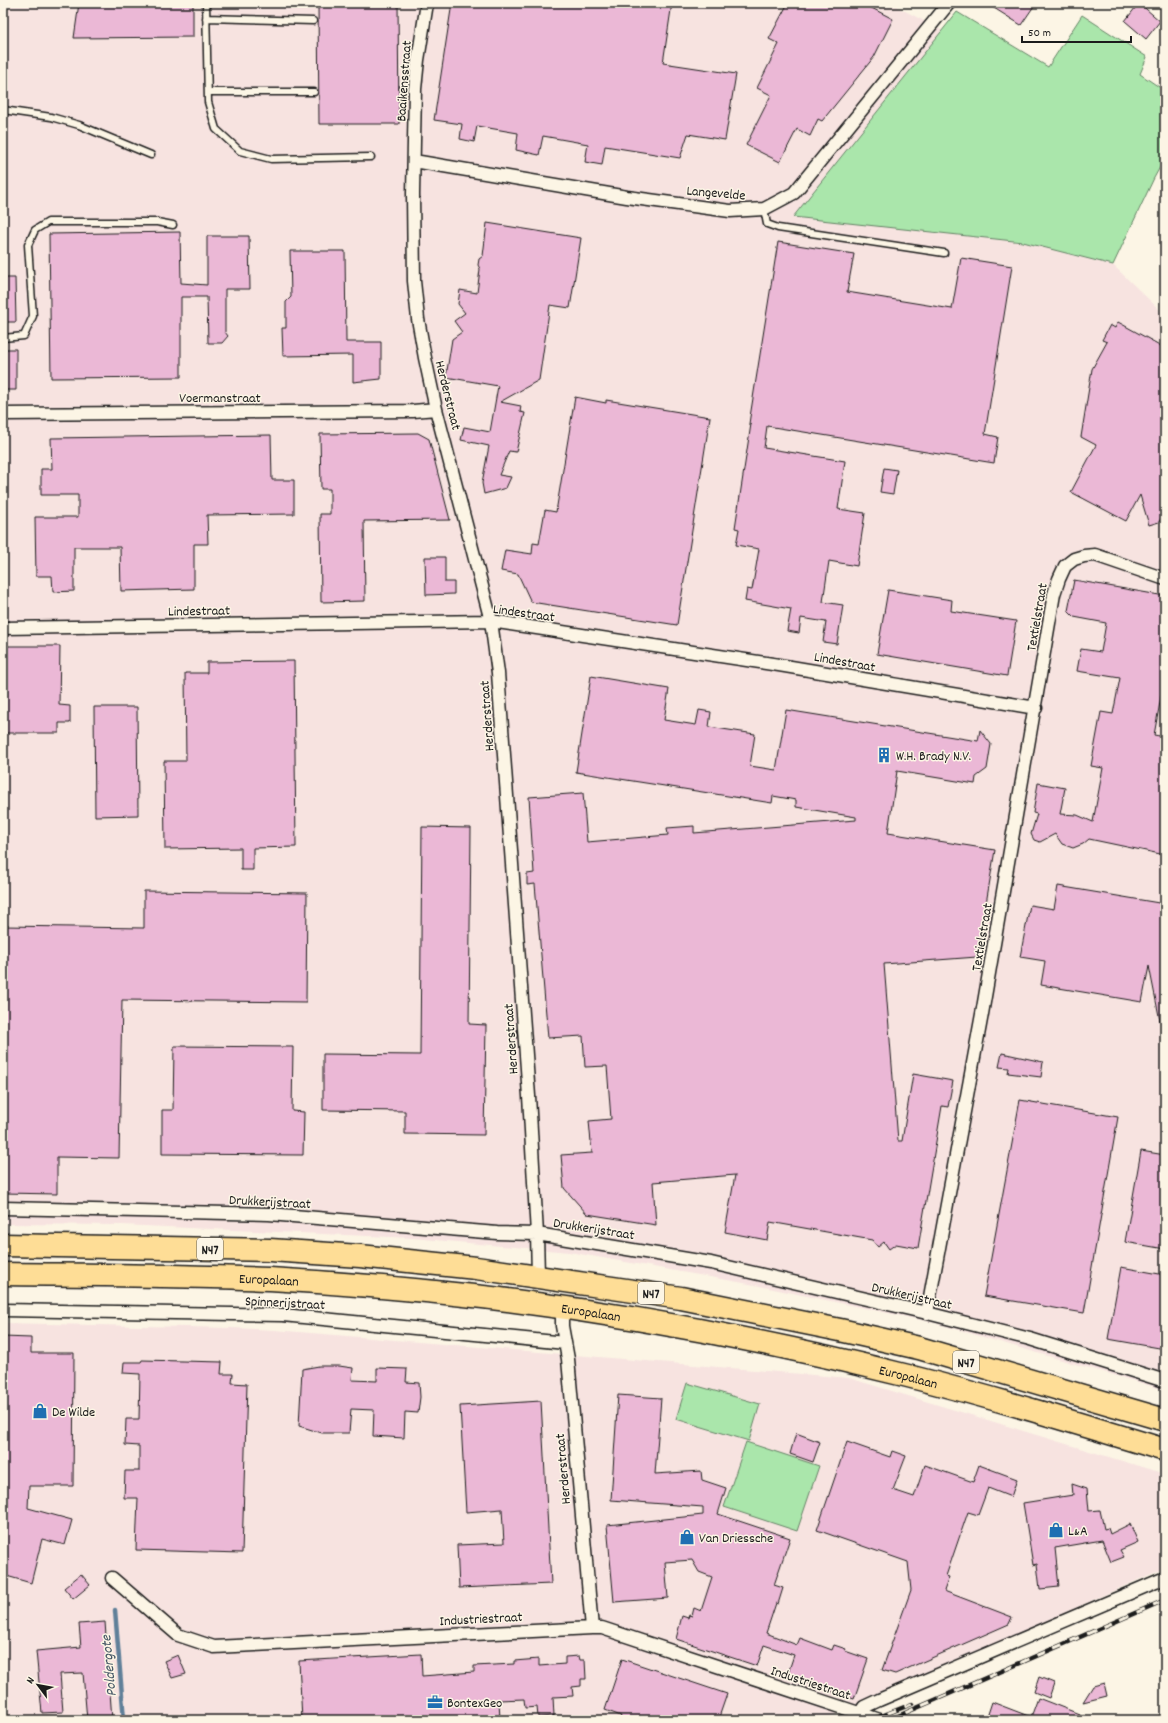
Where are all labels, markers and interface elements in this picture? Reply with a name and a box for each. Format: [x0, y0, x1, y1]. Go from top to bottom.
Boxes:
scale bar [1022, 18, 1131, 44]
text: 50 m [1028, 25, 1051, 42]
street label: Baaikensstraat [392, 40, 418, 122]
street label: Langevelde [686, 181, 746, 207]
street label: Herderstraat [429, 359, 465, 432]
street label: Voermanstraat [179, 389, 261, 409]
street label: Textielstraat [1022, 582, 1054, 653]
street label: Lindestraat [492, 600, 556, 628]
street label: Lindestraat [168, 601, 230, 623]
street label: Lindestraat [812, 648, 877, 678]
street label: Herderstraat [476, 680, 500, 752]
building icon: W.H. Brady N.V. [875, 746, 893, 764]
place label: W.H. Brady N.V. [896, 747, 971, 767]
street label: Textielstraat [967, 902, 999, 973]
street label: Herderstraat [500, 1003, 524, 1075]
street label: Drukkerijstraat [228, 1191, 311, 1215]
street label: Drukkerijstraat [552, 1214, 636, 1246]
road number: N47 [197, 1238, 223, 1260]
street label: Europalaan [239, 1270, 299, 1293]
street label: Drukkerijstraat [869, 1278, 954, 1316]
road number: N47 [638, 1282, 664, 1304]
street label: Spinnerijstraat [244, 1292, 325, 1316]
street label: Europalaan [560, 1299, 622, 1328]
road number: N47 [953, 1351, 979, 1373]
street label: Europalaan [877, 1361, 940, 1395]
shop icon: De Wilde [31, 1402, 49, 1420]
place label: De Wilde [52, 1403, 95, 1423]
street label: Herderstraat [551, 1433, 577, 1505]
shop icon: L&A [1047, 1521, 1065, 1539]
place label: L&A [1068, 1522, 1088, 1542]
shop icon: Van Driessche [678, 1528, 696, 1546]
place label: Van Driessche [699, 1529, 773, 1549]
street label: Industriestraat [439, 1608, 523, 1632]
water label: Poldergote [96, 1633, 124, 1697]
street label: Industriestraat [768, 1662, 853, 1706]
north arrow [18, 1665, 58, 1705]
text: N [23, 1674, 40, 1687]
office icon: BontexGeo [426, 1693, 444, 1711]
place label: BontexGeo [447, 1694, 502, 1714]

